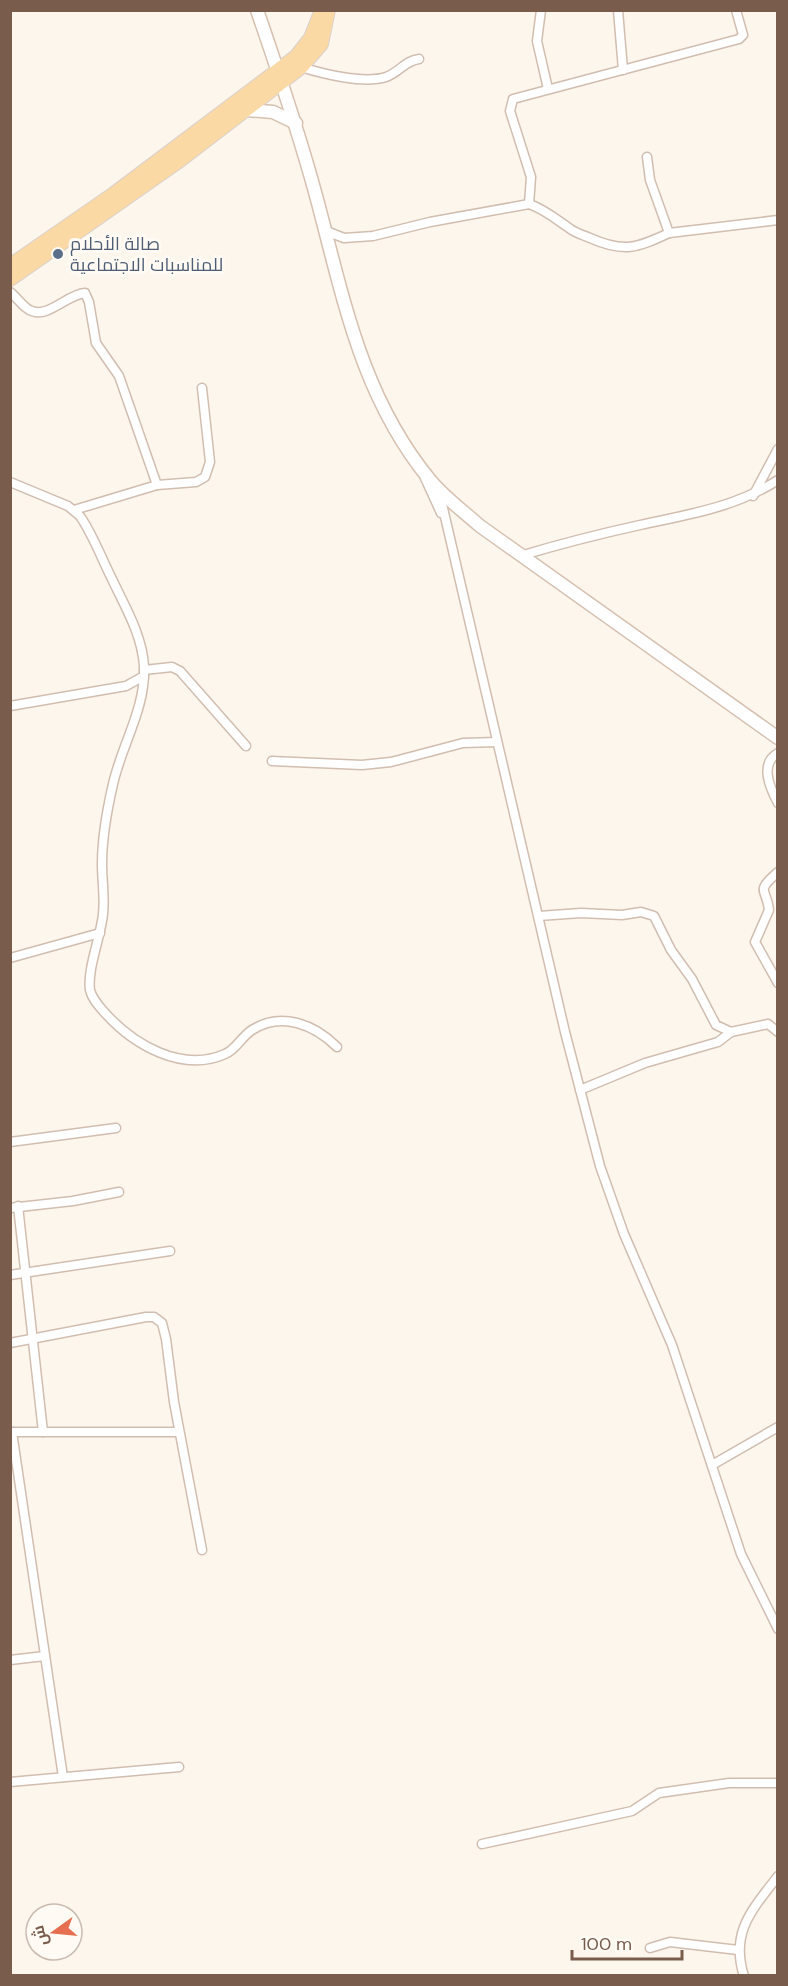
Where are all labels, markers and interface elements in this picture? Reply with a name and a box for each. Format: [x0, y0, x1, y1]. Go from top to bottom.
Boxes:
place label: صالة الأحلام للمناسبات الاجتماعية [70, 232, 223, 277]
marker: صالة الأحلام للمناسبات الاجتماعية [51, 247, 65, 261]
north arrow [24, 1902, 84, 1962]
text: ش [27, 1923, 53, 1948]
scale bar [572, 1923, 682, 1961]
text: 100 m [581, 1932, 632, 1956]

